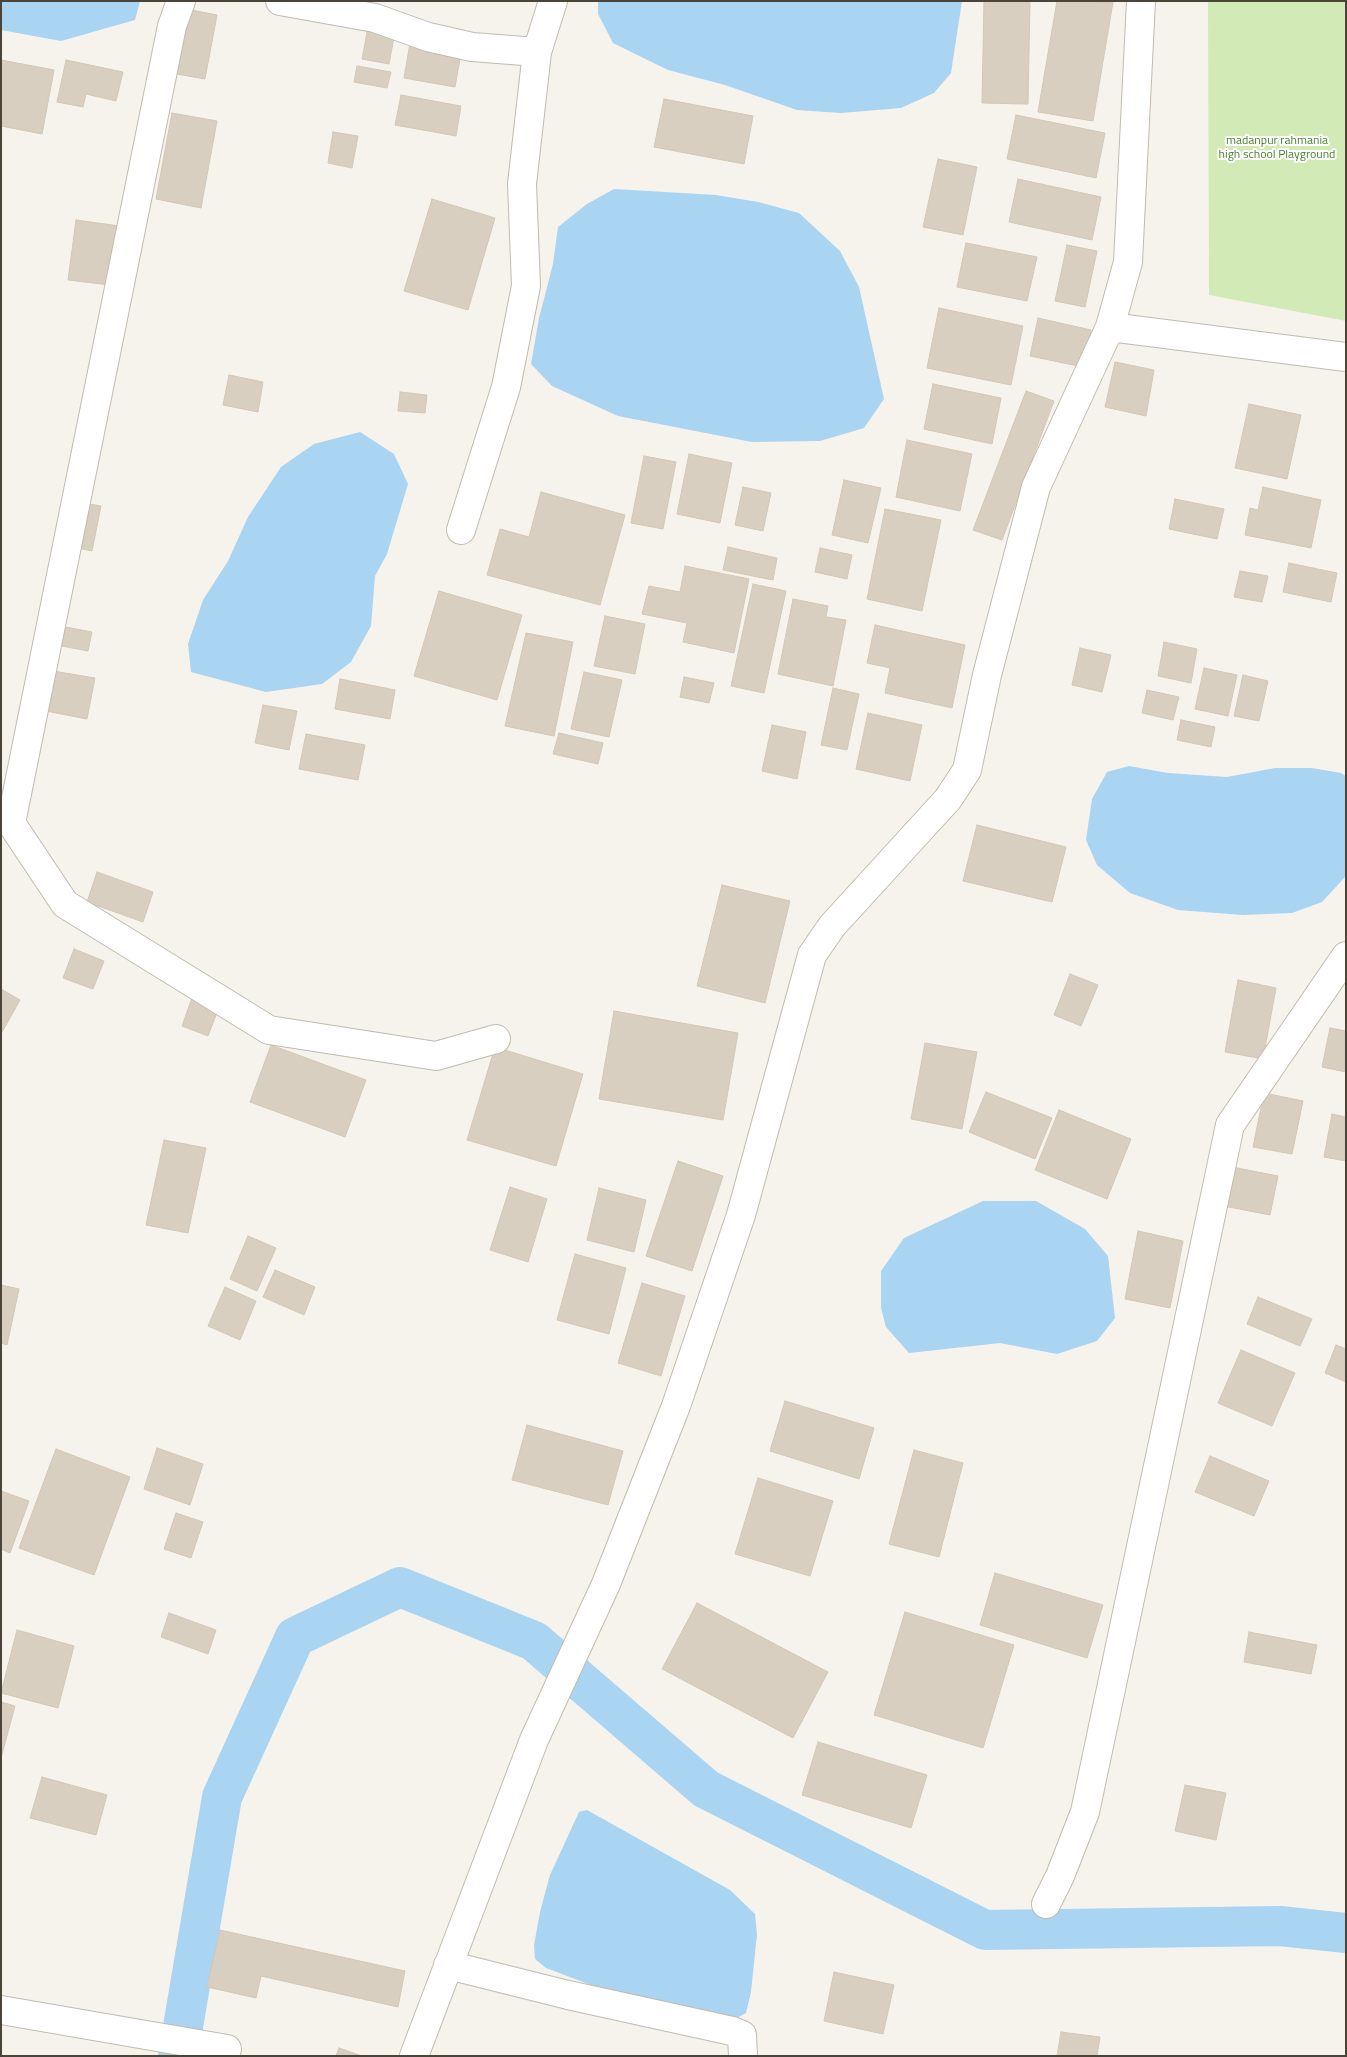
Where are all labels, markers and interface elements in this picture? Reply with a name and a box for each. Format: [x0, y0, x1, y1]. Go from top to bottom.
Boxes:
park label: madanpur rahmania high school Playground [1219, 134, 1335, 162]

